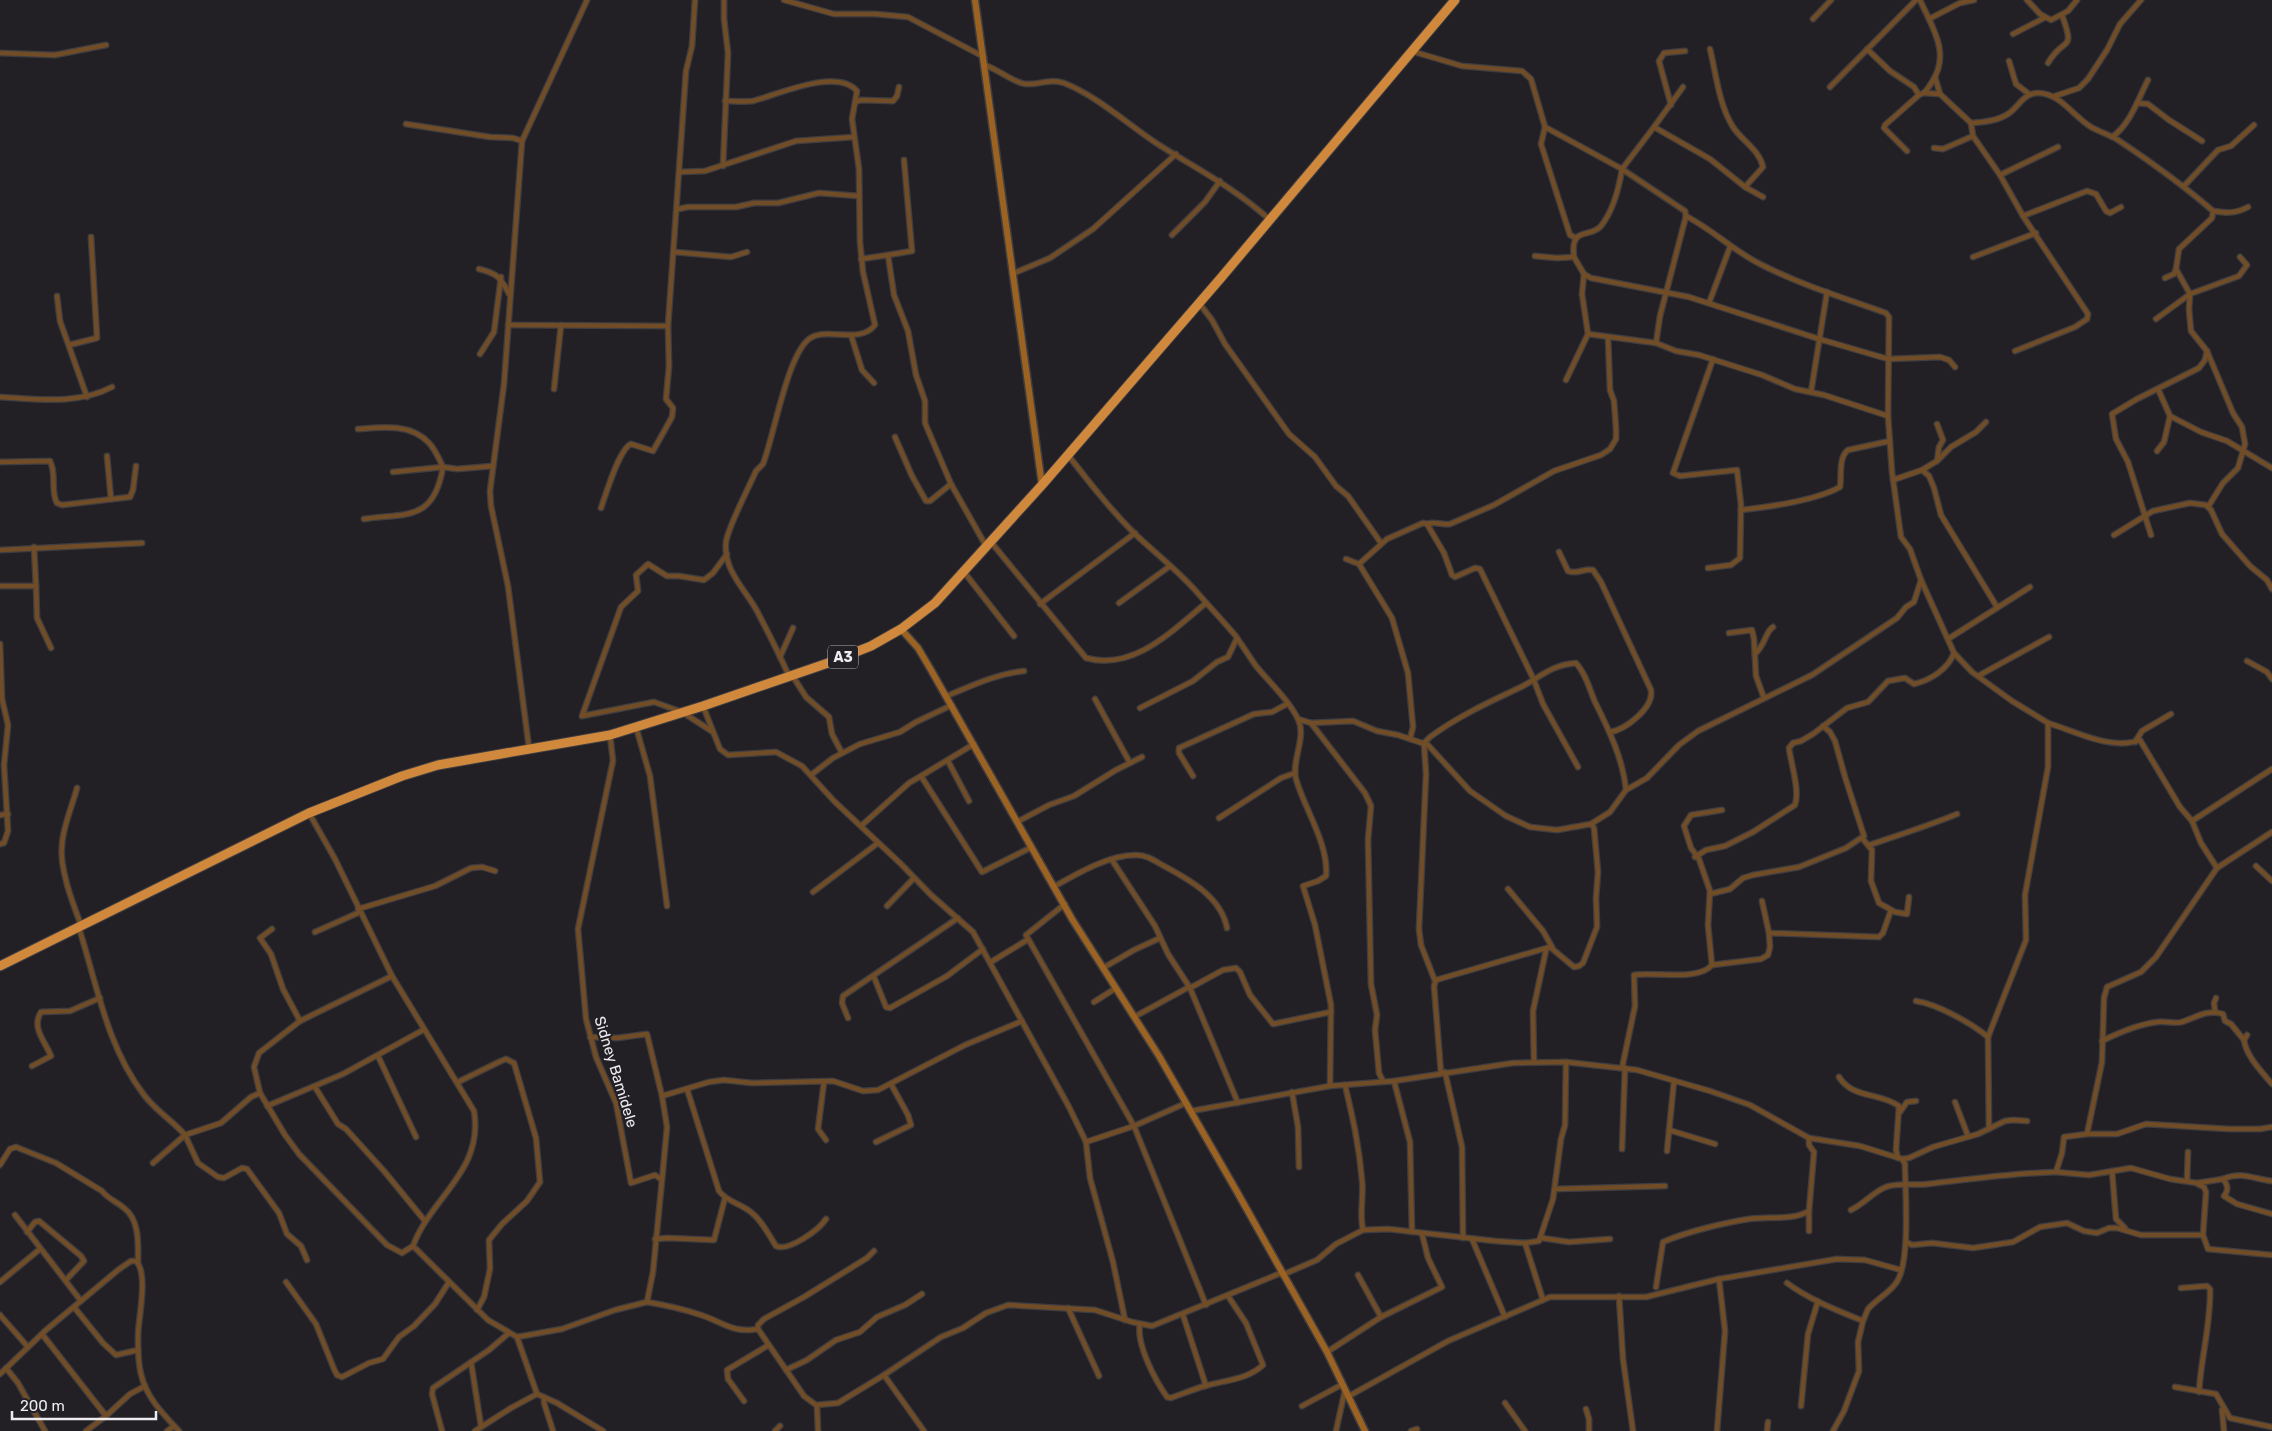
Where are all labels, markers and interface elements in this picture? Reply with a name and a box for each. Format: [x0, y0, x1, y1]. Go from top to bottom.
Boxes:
road number: A3 [828, 646, 858, 669]
street label: Sidney Bamidele [591, 1014, 641, 1130]
scale bar [12, 1388, 156, 1420]
text: 200 m [20, 1397, 65, 1415]

